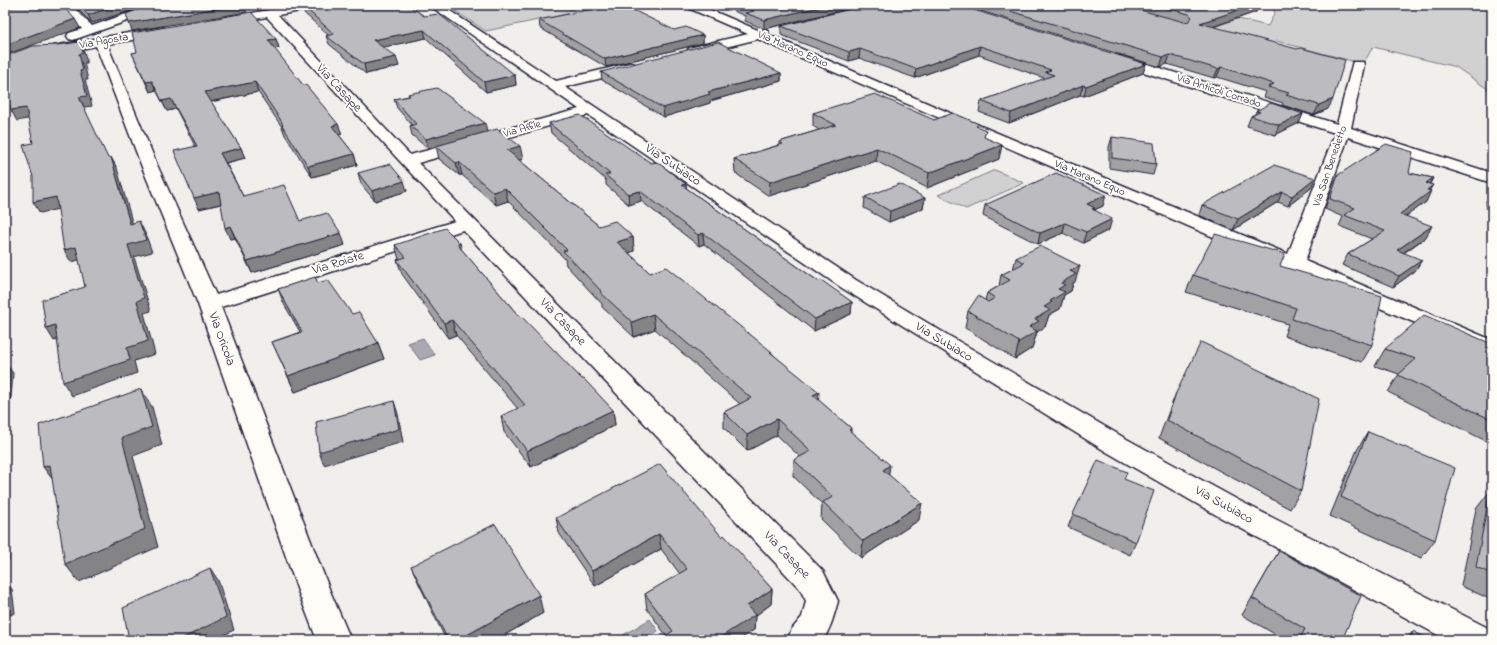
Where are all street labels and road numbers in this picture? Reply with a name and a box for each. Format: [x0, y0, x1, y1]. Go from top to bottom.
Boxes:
street label: Via Marano Equo [754, 26, 831, 72]
street label: Via Agosta [77, 29, 130, 54]
street label: Via Casape [311, 59, 367, 117]
street label: Via Anticoli Corrado [1174, 70, 1263, 112]
street label: Via Affile [500, 116, 543, 142]
street label: Via San Benedetto [1308, 123, 1351, 209]
street label: Via Subiaco [640, 139, 705, 191]
street label: Via Marano Equo [1051, 155, 1128, 200]
street label: Via Roiate [309, 246, 366, 280]
street label: Via Casape [535, 293, 591, 350]
street label: Via Oricola [203, 309, 240, 368]
street label: Via Subiaco [911, 317, 976, 367]
street label: Via Subiaco [1191, 481, 1257, 529]
street label: Via Casape [759, 526, 815, 583]

